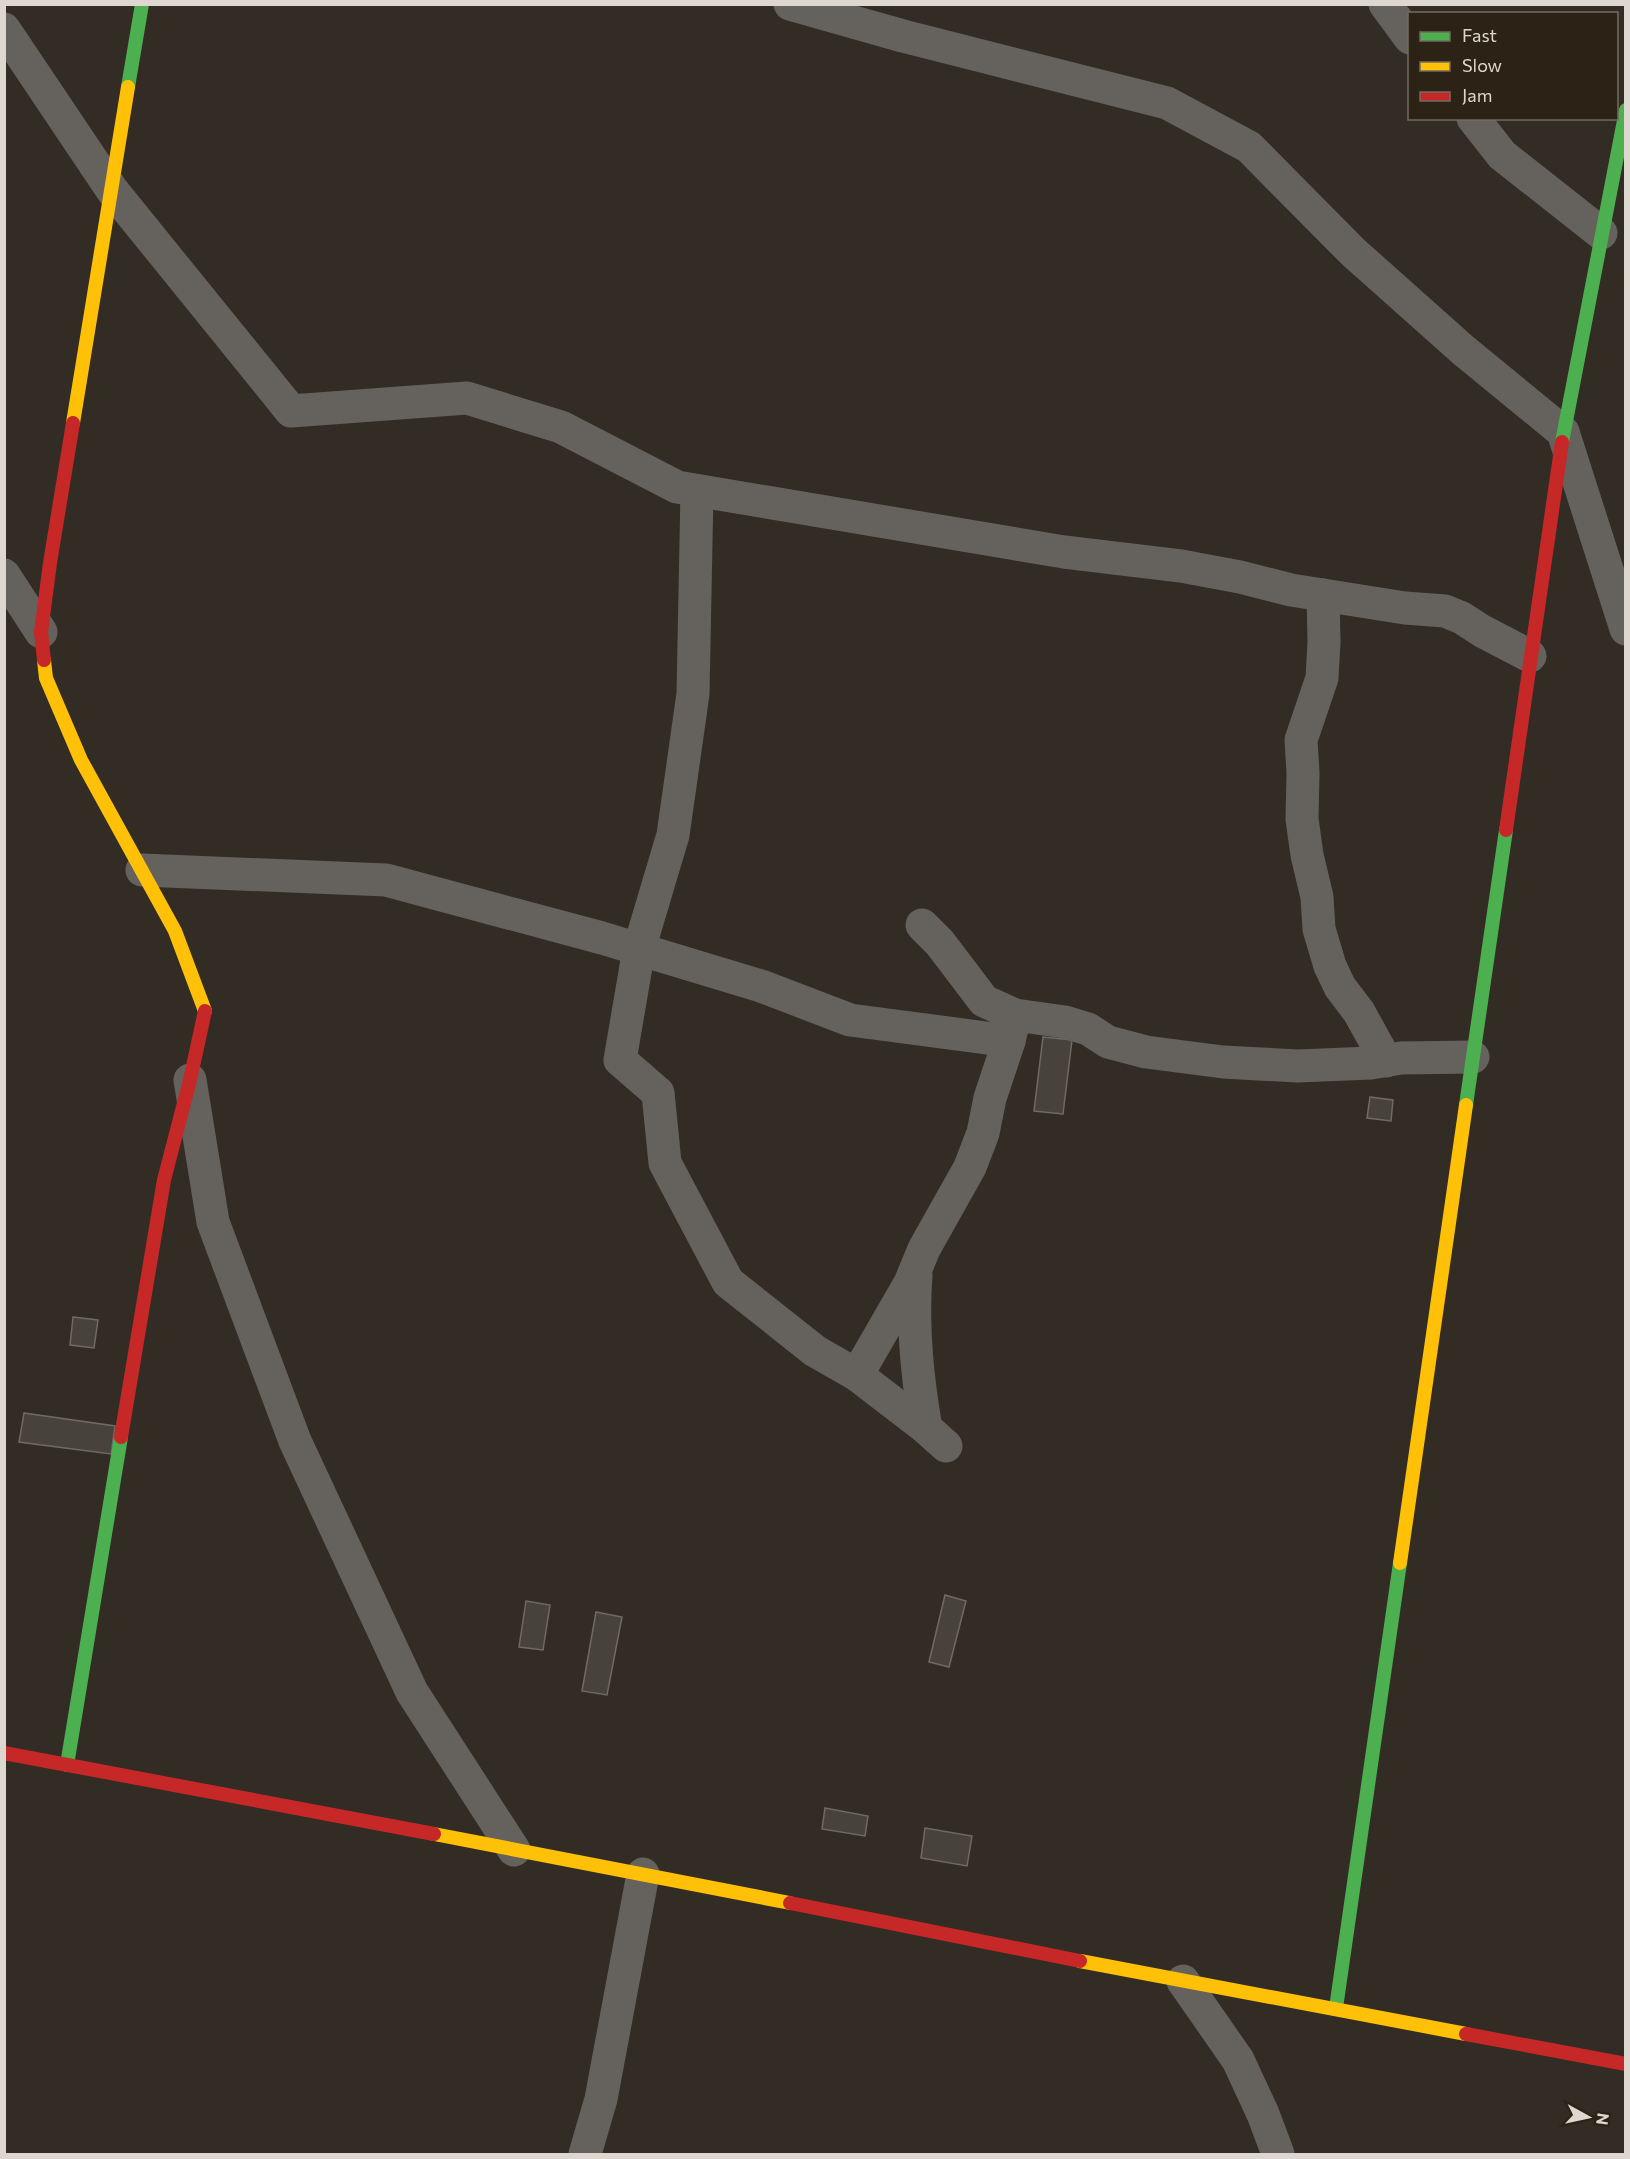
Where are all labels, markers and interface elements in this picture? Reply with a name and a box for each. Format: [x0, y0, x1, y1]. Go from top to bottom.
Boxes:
legend [1408, 12, 1618, 120]
text: Fast [1462, 24, 1497, 46]
text: Slow [1462, 54, 1502, 76]
text: Jam [1462, 84, 1492, 106]
north arrow [1558, 2087, 1618, 2147]
text: N [1593, 2112, 1614, 2126]

